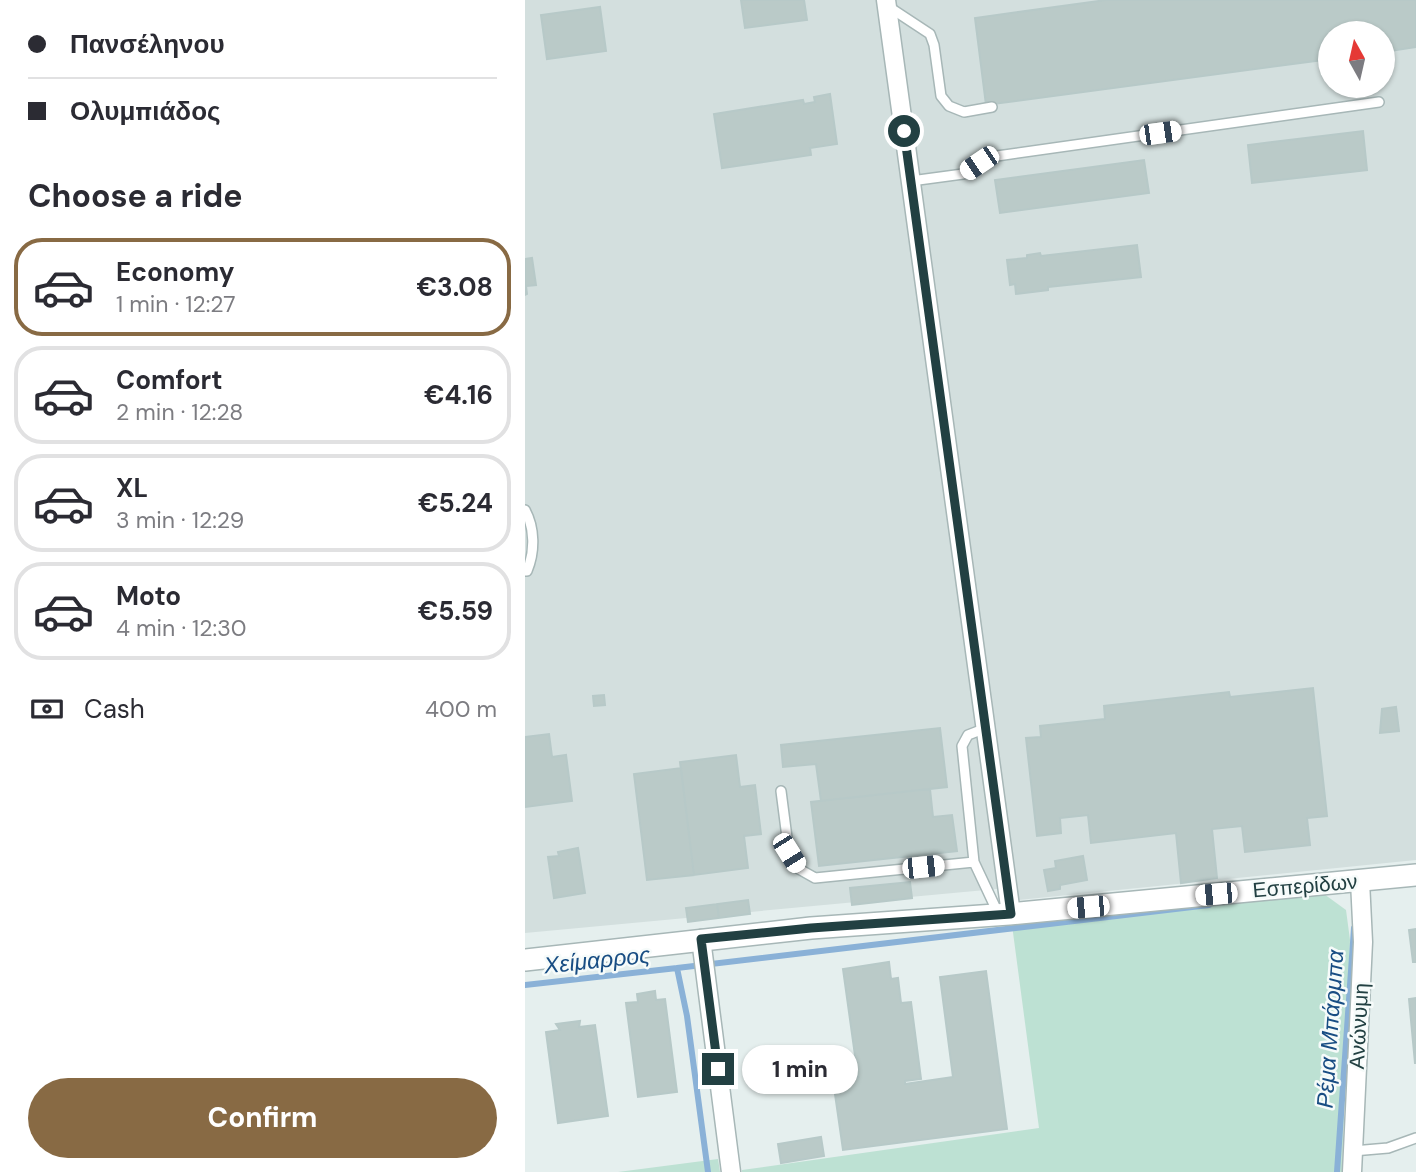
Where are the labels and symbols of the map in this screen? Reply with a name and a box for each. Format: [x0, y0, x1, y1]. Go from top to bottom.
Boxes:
north arrow [1318, 21, 1395, 98]
route start [888, 115, 920, 147]
car [1138, 120, 1183, 146]
car [956, 143, 1003, 183]
car [769, 830, 810, 876]
car [902, 854, 945, 880]
street label: Εσπερίδων [1251, 867, 1359, 905]
car [1195, 882, 1238, 906]
car [1067, 895, 1110, 919]
water label: Χείμαρρος [541, 939, 652, 981]
water label: Ρέμα Μπάρμπα [1310, 948, 1351, 1109]
street label: Ανώνυμη [1343, 982, 1375, 1070]
callout: 1 min [743, 1044, 858, 1094]
route end [702, 1053, 734, 1085]

